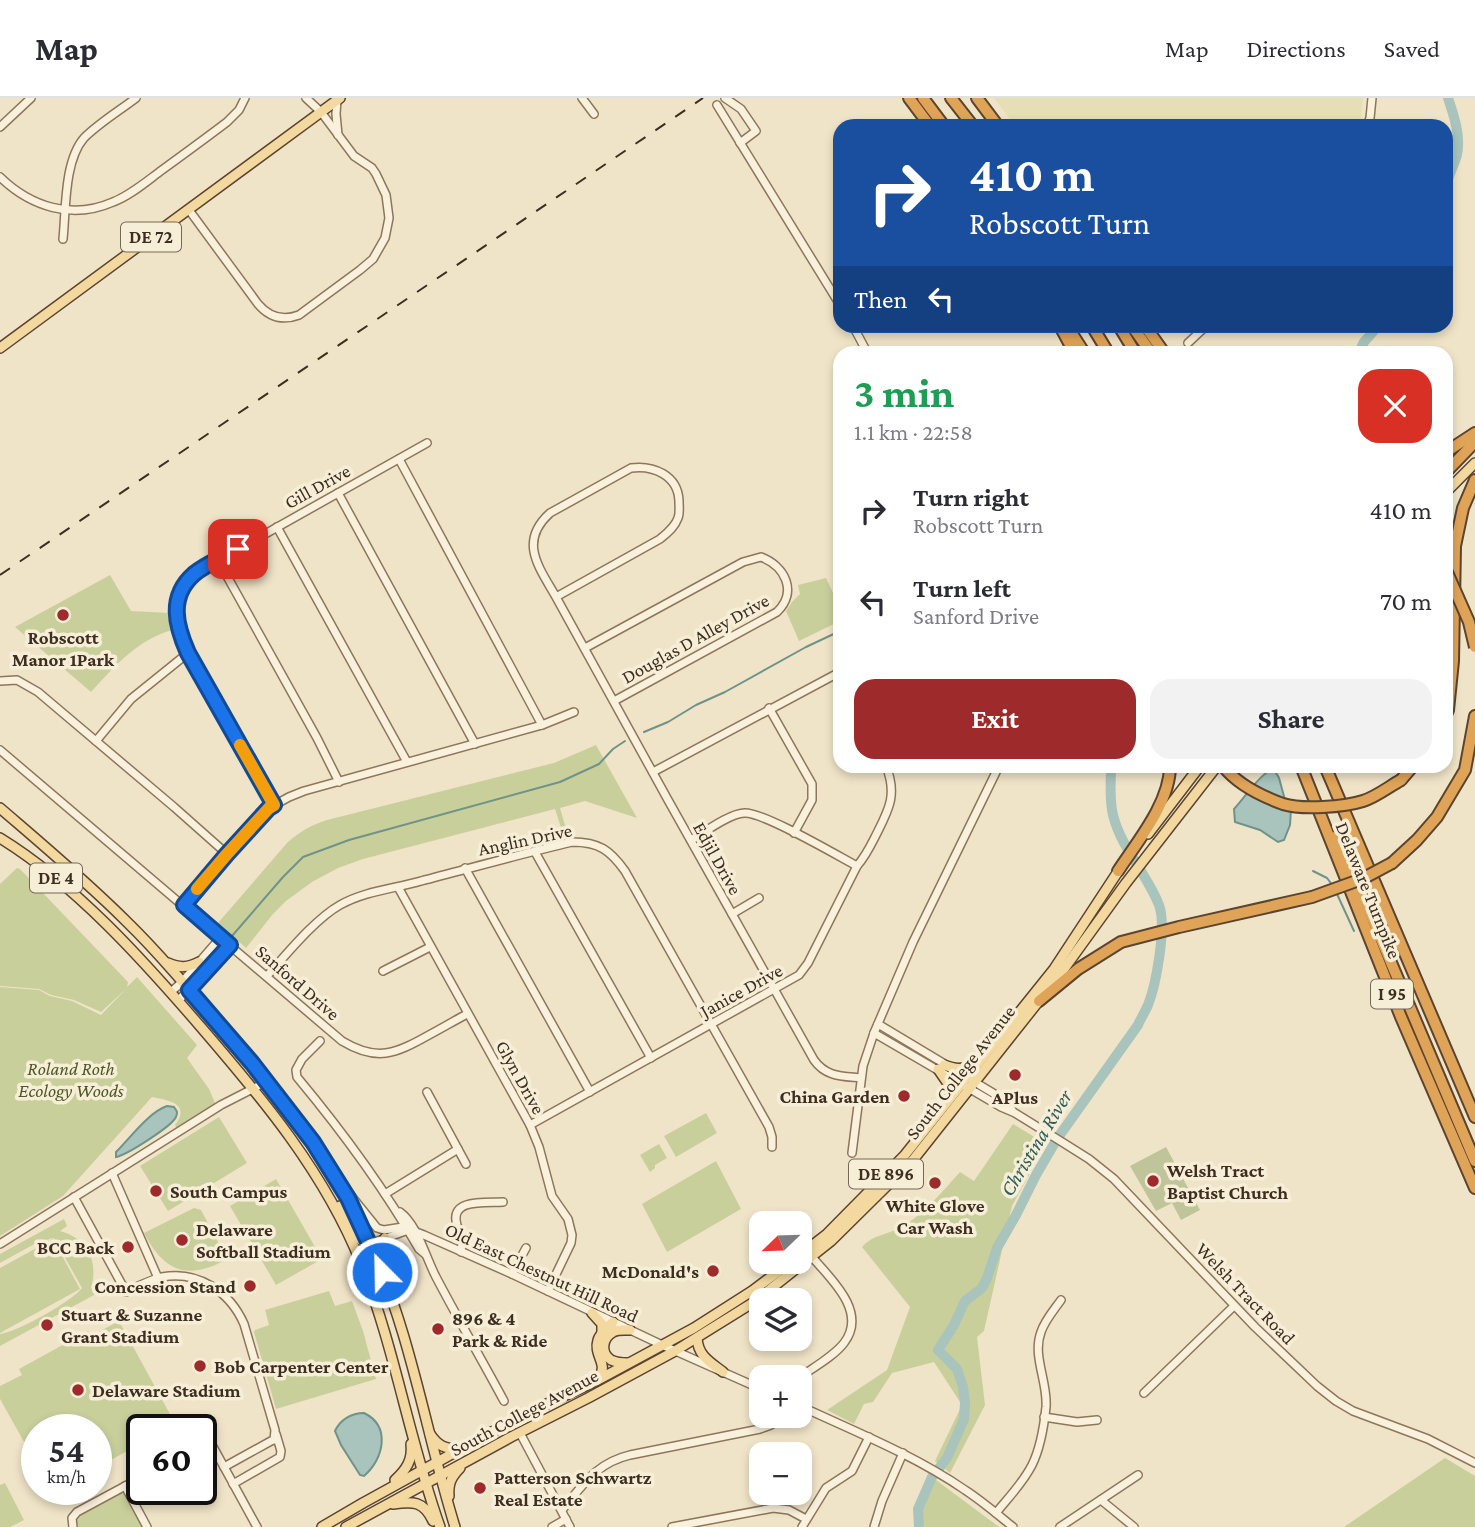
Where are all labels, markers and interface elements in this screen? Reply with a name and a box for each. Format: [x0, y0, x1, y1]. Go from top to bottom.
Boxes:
text: Map [35, 30, 98, 67]
text: Map [1165, 35, 1209, 62]
text: Directions [1247, 35, 1346, 62]
text: Saved [1384, 35, 1440, 62]
icon: right [854, 147, 945, 238]
text: 410 m [969, 147, 1094, 202]
text: Robscott Turn [969, 205, 1150, 241]
road number: DE 72 [121, 222, 181, 252]
icon: left [922, 280, 960, 318]
text: Then [854, 285, 908, 314]
text: 3 min [854, 369, 954, 416]
button: close [1358, 369, 1432, 443]
text: 1.1 km · 22:58 [854, 419, 973, 445]
street label: Gill Drive [281, 460, 354, 513]
text: Turn right [913, 483, 1029, 512]
icon: right [854, 492, 892, 530]
text: 410 m [1370, 496, 1432, 525]
text: Robscott Turn [913, 512, 1043, 538]
pin [208, 519, 268, 579]
icon: arrive [219, 530, 257, 568]
text: Turn left [913, 574, 1011, 603]
icon: left [854, 583, 892, 621]
text: 70 m [1380, 587, 1432, 616]
street label: Douglas D Alley Drive [618, 589, 773, 688]
text: Sanford Drive [913, 603, 1039, 629]
marker: Robscott Manor 1Park [55, 607, 71, 623]
place label: Robscott Manor 1Park [12, 627, 115, 670]
button: Exit [854, 679, 1136, 759]
button: Share [1150, 679, 1432, 759]
street label: Edjil Drive [688, 818, 746, 899]
street label: Anglin Drive [476, 819, 574, 860]
street label: Delaware Turnpike [1332, 819, 1405, 961]
road number: DE 4 [30, 864, 82, 892]
street label: Sanford Drive [252, 940, 344, 1024]
street label: Janice Drive [695, 959, 786, 1023]
road number: I 95 [1371, 980, 1413, 1009]
street label: South College Avenue [902, 1001, 1019, 1144]
street label: Glyn Drive [492, 1037, 549, 1118]
park label: Roland Roth Ecology Woods [18, 1058, 124, 1101]
marker: APlus [1007, 1067, 1023, 1083]
water label: Christina River [995, 1085, 1077, 1200]
place label: China Garden [779, 1086, 890, 1107]
place label: APlus [991, 1087, 1038, 1108]
marker: China Garden [896, 1088, 912, 1104]
road number: DE 896 [849, 1160, 923, 1189]
place label: Welsh Tract Baptist Church [1166, 1160, 1288, 1203]
marker: Welsh Tract Baptist Church [1145, 1173, 1161, 1189]
marker: White Glove Car Wash [927, 1175, 943, 1191]
place label: South Campus [170, 1181, 288, 1202]
marker: South Campus [148, 1183, 164, 1199]
place label: White Glove Car Wash [885, 1195, 985, 1238]
north arrow [749, 1211, 812, 1274]
map controls [749, 1211, 812, 1505]
street label: Old East Chestnut Hill Road [442, 1218, 642, 1327]
place label: Delaware Softball Stadium [196, 1219, 331, 1262]
marker: Delaware Softball Stadium [174, 1232, 190, 1248]
position arrow [345, 1235, 419, 1309]
place label: BCC Back [37, 1237, 115, 1258]
street label: Welsh Tract Road [1192, 1238, 1299, 1348]
marker: BCC Back [120, 1239, 136, 1255]
place label: McDonald's [602, 1261, 699, 1282]
marker: McDonald's [705, 1263, 721, 1279]
place label: Concession Stand [94, 1276, 237, 1297]
marker: Concession Stand [242, 1278, 258, 1294]
button: layers [749, 1288, 812, 1351]
place label: Stuart & Suzanne Grant Stadium [61, 1304, 203, 1347]
place label: 896 & 4 Park & Ride [452, 1308, 547, 1351]
marker: Stuart & Suzanne Grant Stadium [39, 1317, 55, 1333]
marker: 896 & 4 Park & Ride [430, 1321, 446, 1337]
place label: Bob Carpenter Center [214, 1356, 389, 1377]
marker: Bob Carpenter Center [192, 1358, 208, 1374]
street label: South College Avenue [447, 1365, 602, 1460]
button: + [749, 1365, 812, 1428]
place label: Delaware Stadium [92, 1380, 241, 1401]
marker: Delaware Stadium [70, 1382, 86, 1398]
speed limit sign: 60 [126, 1414, 217, 1505]
text: 54 [48, 1431, 85, 1470]
button: − [749, 1442, 812, 1505]
text: km/h [47, 1467, 86, 1487]
place label: Patterson Schwartz Real Estate [494, 1467, 652, 1510]
marker: Patterson Schwartz Real Estate [472, 1480, 488, 1496]

